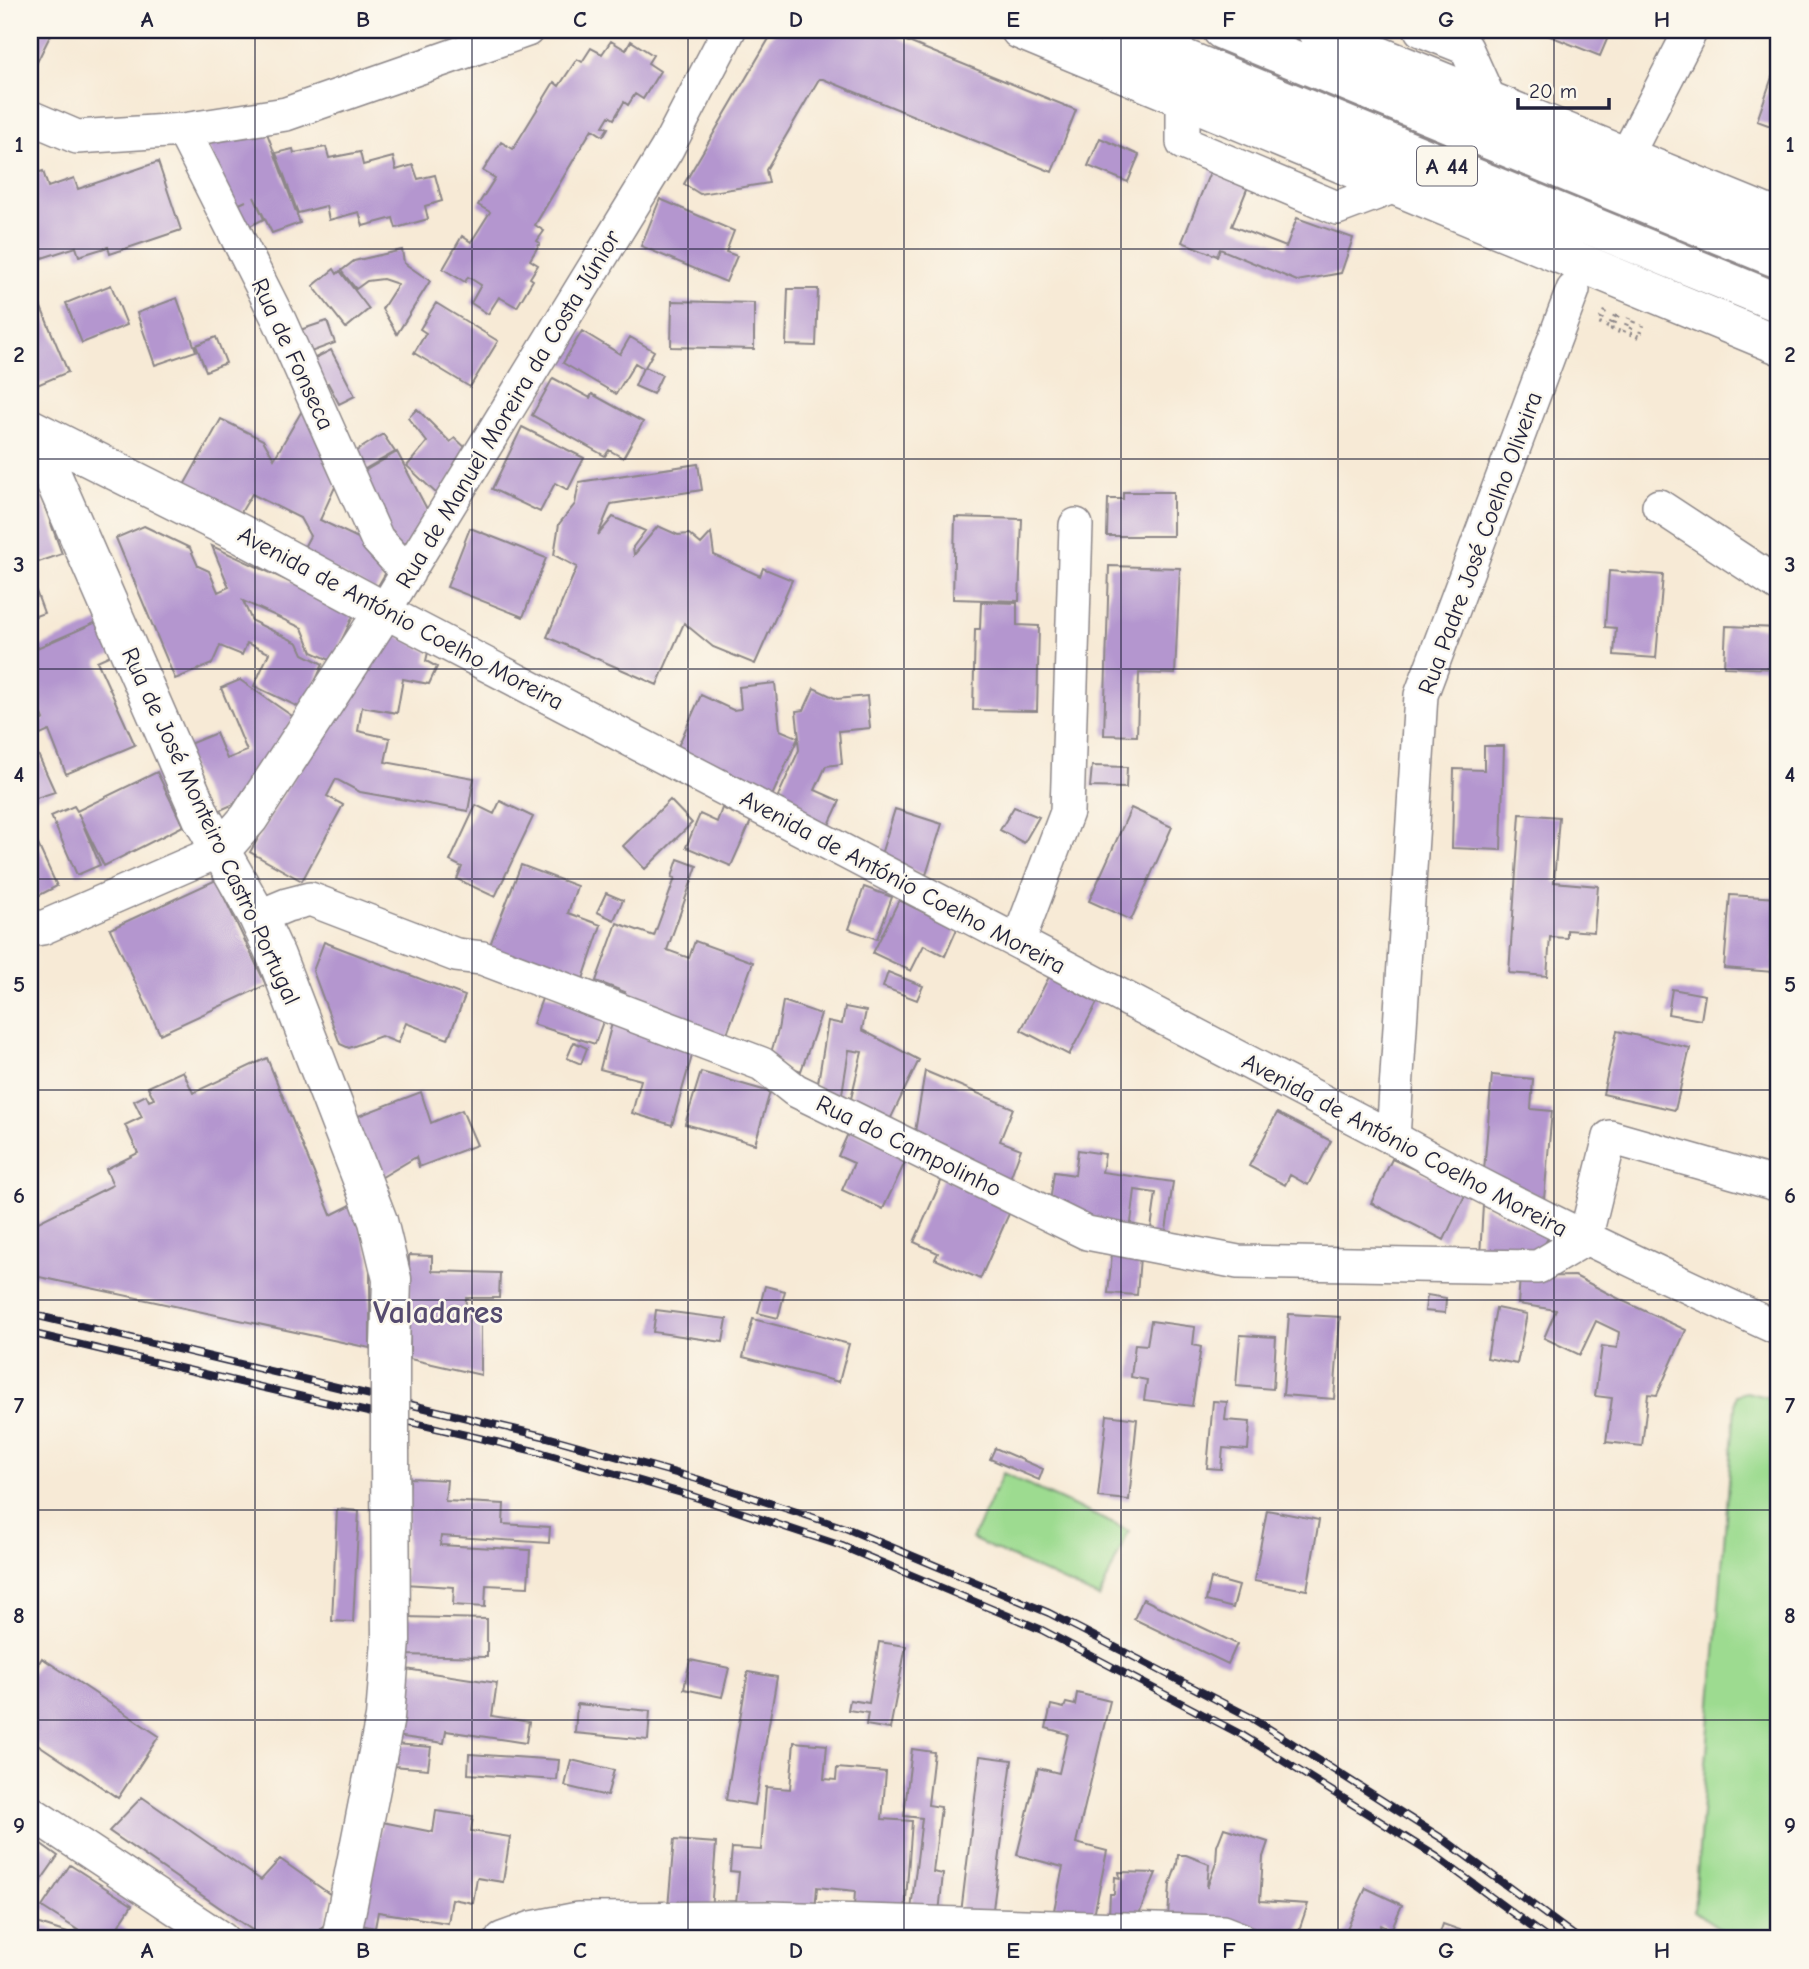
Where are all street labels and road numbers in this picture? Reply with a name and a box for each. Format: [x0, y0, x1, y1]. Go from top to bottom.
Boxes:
road number: A 44 [1417, 146, 1477, 186]
street label: Rua de Manuel Moreira da Costa Júnior [390, 224, 627, 593]
street label: Rua de Fonseca [246, 274, 340, 434]
street label: Rua Padre José Coelho Oliveira [1412, 388, 1548, 698]
street label: Avenida de António Coelho Moreira [233, 520, 569, 716]
street label: Rua de José Monteiro Castro Portugal [116, 643, 306, 1009]
street label: Avenida de António Coelho Moreira [735, 784, 1071, 980]
street label: Avenida de António Coelho Moreira [1237, 1047, 1573, 1243]
street label: Rua do Campolinho [812, 1089, 1006, 1203]

